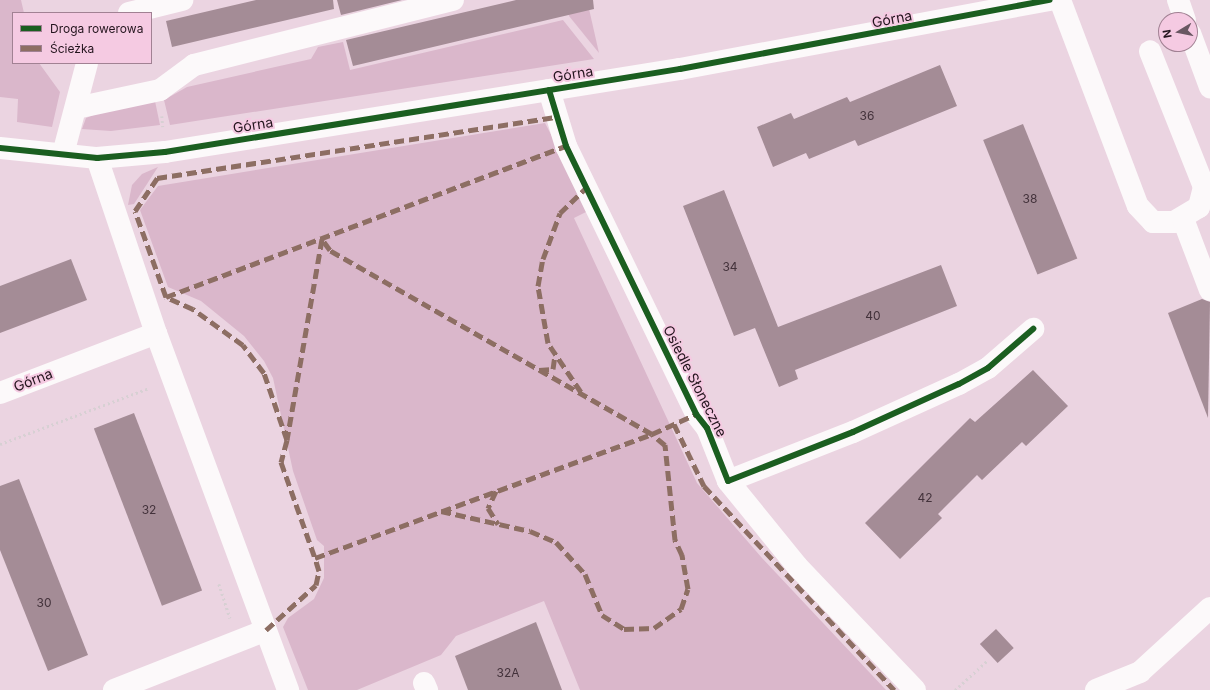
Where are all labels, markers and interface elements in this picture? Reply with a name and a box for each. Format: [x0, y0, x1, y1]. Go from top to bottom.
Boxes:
street label: Górna [871, 7, 913, 31]
legend [12, 12, 152, 64]
north arrow [1158, 12, 1198, 52]
text: Droga rowerowa [50, 21, 143, 36]
text: N [1160, 29, 1175, 39]
text: Ścieżka [50, 41, 94, 56]
street label: Górna [552, 63, 594, 85]
house number: 36 [860, 109, 874, 123]
street label: Górna [232, 114, 274, 136]
house number: 38 [1023, 192, 1037, 206]
house number: 34 [722, 260, 738, 274]
house number: 40 [865, 309, 881, 323]
street label: Osiedle Słoneczne [660, 322, 730, 440]
street label: Górna [11, 365, 55, 395]
house number: 42 [917, 491, 933, 505]
house number: 32 [142, 503, 156, 517]
house number: 30 [37, 596, 51, 610]
house number: 32A [496, 666, 520, 680]

